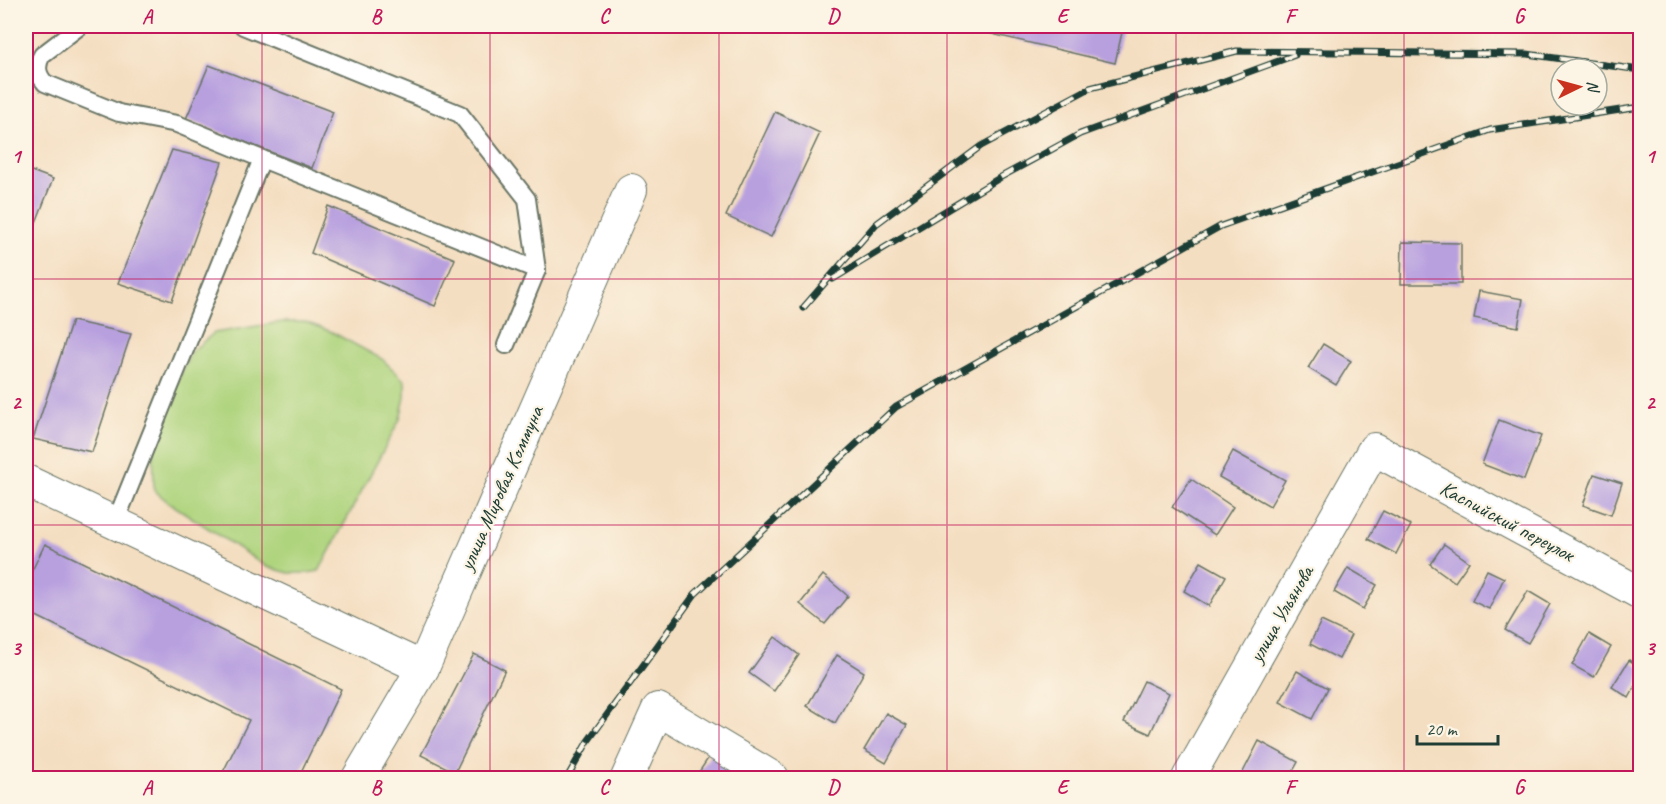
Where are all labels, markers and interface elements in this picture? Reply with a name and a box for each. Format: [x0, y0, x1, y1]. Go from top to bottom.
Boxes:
text: A [142, 4, 154, 29]
text: B [371, 4, 383, 29]
text: C [599, 4, 611, 29]
text: D [827, 4, 841, 29]
text: E [1057, 4, 1071, 29]
text: F [1285, 4, 1299, 29]
text: G [1514, 4, 1527, 29]
north arrow [1549, 57, 1609, 117]
text: N [1583, 80, 1604, 95]
text: 1 [12, 144, 23, 169]
text: 1 [1646, 144, 1657, 169]
text: 2 [12, 390, 23, 415]
text: 2 [1646, 390, 1657, 415]
street label: улица Мировая Коммуна [452, 400, 550, 576]
street label: Каспийский переулок [1436, 475, 1580, 568]
street label: улица Ульянова [1242, 559, 1320, 669]
text: 3 [12, 636, 23, 661]
text: 3 [1646, 636, 1657, 661]
scale bar [1417, 708, 1498, 746]
text: 20 m [1426, 718, 1459, 740]
text: A [142, 775, 154, 800]
text: B [371, 775, 383, 800]
text: C [599, 775, 611, 800]
text: D [827, 775, 841, 800]
text: E [1057, 775, 1071, 800]
text: F [1285, 775, 1299, 800]
text: G [1514, 775, 1527, 800]

